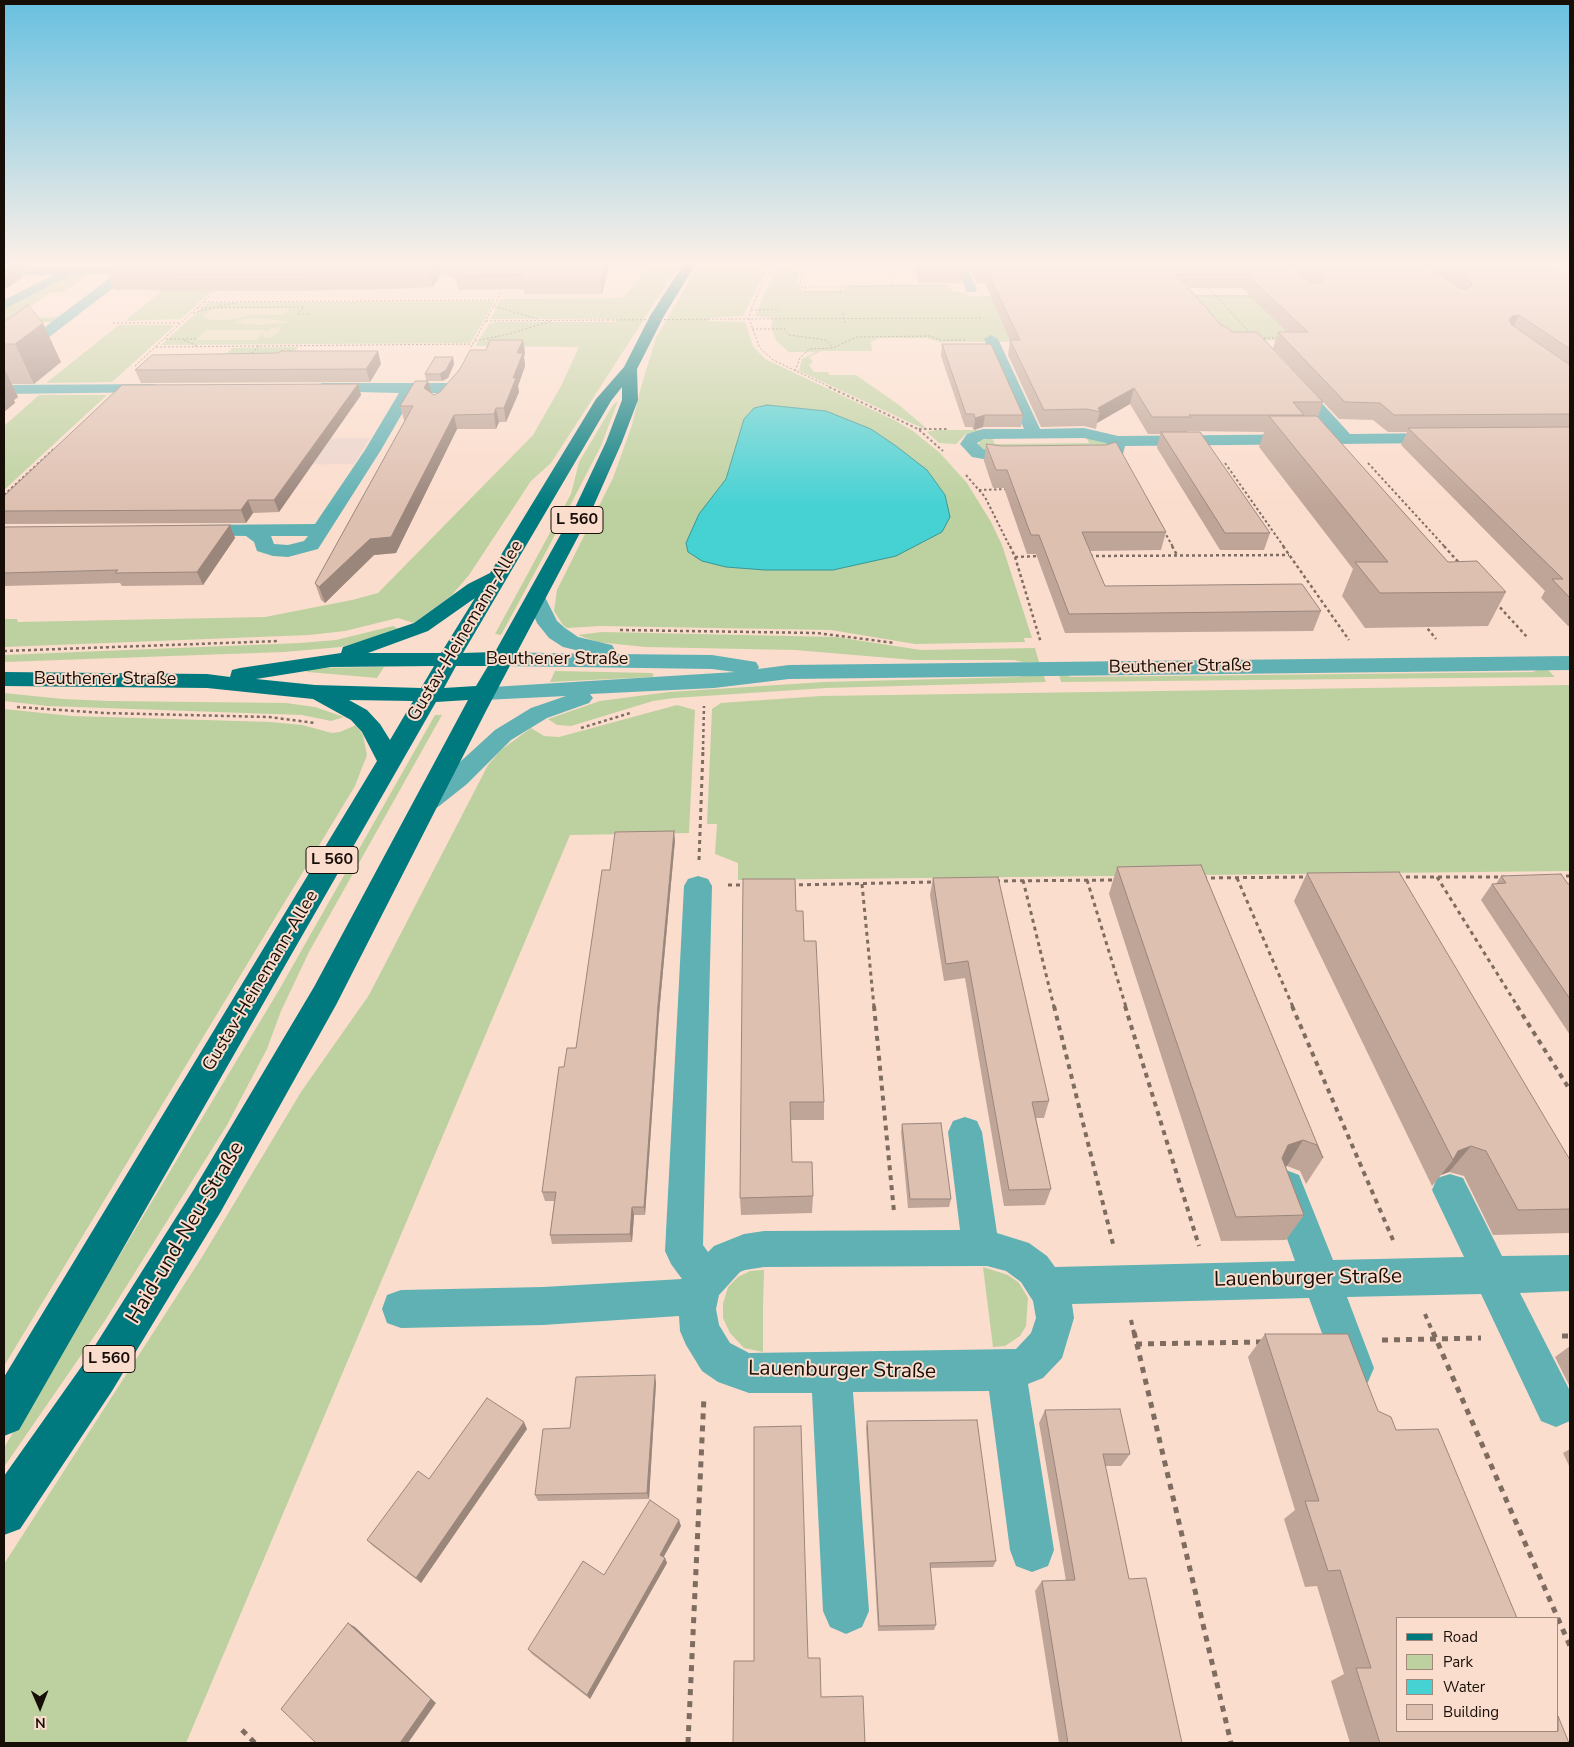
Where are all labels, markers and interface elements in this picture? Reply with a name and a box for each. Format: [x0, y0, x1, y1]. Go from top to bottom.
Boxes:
road number: L 560 [551, 506, 603, 534]
street label: Gustav-Heinemann-Allee [403, 537, 529, 725]
street label: Beuthener Straße [486, 649, 628, 671]
street label: Beuthener Straße [1108, 655, 1252, 679]
street label: Beuthener Straße [34, 669, 176, 691]
road number: L 560 [306, 846, 358, 874]
street label: Gustav-Heinemann-Allee [198, 887, 324, 1075]
street label: Haid-und-Neu-Straße [122, 1137, 250, 1329]
street label: Lauenburger Straße [1214, 1265, 1402, 1293]
road number: L 560 [83, 1346, 135, 1372]
street label: Lauenburger Straße [748, 1357, 936, 1385]
legend [1396, 1617, 1559, 1732]
text: Road [1443, 1627, 1478, 1647]
text: Park [1443, 1652, 1473, 1672]
text: Water [1443, 1677, 1485, 1697]
north arrow [15, 1682, 65, 1732]
text: Building [1443, 1702, 1499, 1722]
text: N [35, 1713, 46, 1732]

